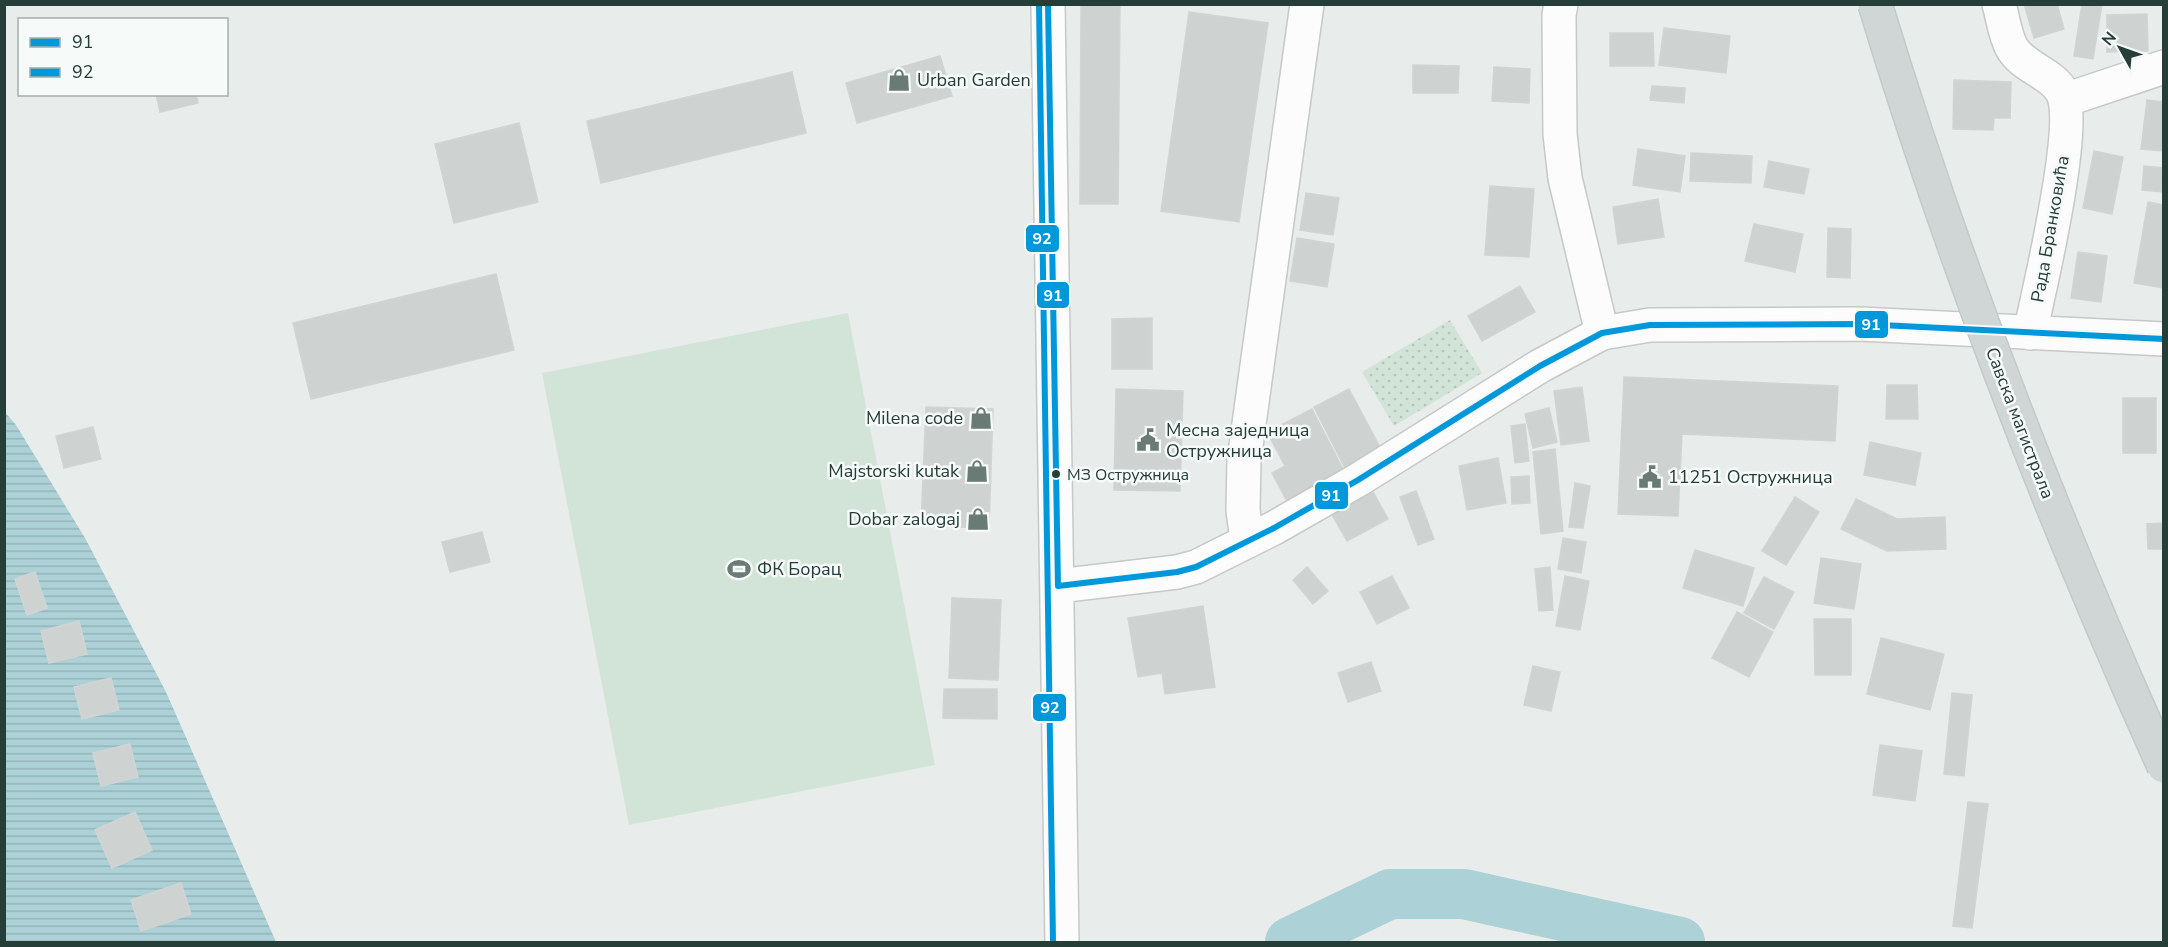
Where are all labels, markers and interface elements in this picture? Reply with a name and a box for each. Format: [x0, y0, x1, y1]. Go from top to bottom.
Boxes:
legend [18, 18, 228, 96]
north arrow [2090, 18, 2150, 78]
text: N [2097, 27, 2122, 51]
text: 91 [72, 30, 94, 54]
text: 92 [72, 60, 94, 84]
shop icon: Urban Garden [886, 67, 912, 93]
place label: Urban Garden [917, 68, 1031, 92]
street label: Рада Бранковића [2025, 154, 2075, 304]
line badge: 92 [1025, 224, 1060, 253]
text: 92 [1032, 228, 1052, 250]
line badge: 91 [1036, 281, 1070, 309]
text: 91 [1043, 285, 1063, 307]
line badge: 91 [1854, 310, 1889, 339]
text: 91 [1861, 314, 1881, 336]
street label: Савска магистрала [1980, 344, 2060, 502]
shop icon: Milena code [968, 405, 994, 431]
place label: Milena code [866, 406, 963, 430]
place label: Месна заједница Остружница [1166, 418, 1310, 463]
public building icon: Месна заједница Остружница [1135, 427, 1161, 453]
shop icon: Majstorski kutak [964, 458, 990, 484]
place label: Majstorski kutak [828, 459, 960, 483]
place label: МЗ Остружница [1067, 464, 1189, 486]
public building icon: 11251 Остружница [1637, 464, 1663, 490]
place label: 11251 Остружница [1668, 465, 1833, 489]
marker: МЗ Остружница [1050, 468, 1062, 480]
line badge: 91 [1314, 481, 1349, 510]
text: 91 [1321, 485, 1341, 507]
shop icon: Dobar zalogaj [965, 506, 991, 532]
place label: Dobar zalogaj [848, 507, 960, 531]
sports icon: ФК Борац [726, 556, 752, 582]
place label: ФК Борац [757, 557, 842, 581]
line badge: 92 [1032, 693, 1067, 722]
text: 92 [1040, 697, 1060, 719]

